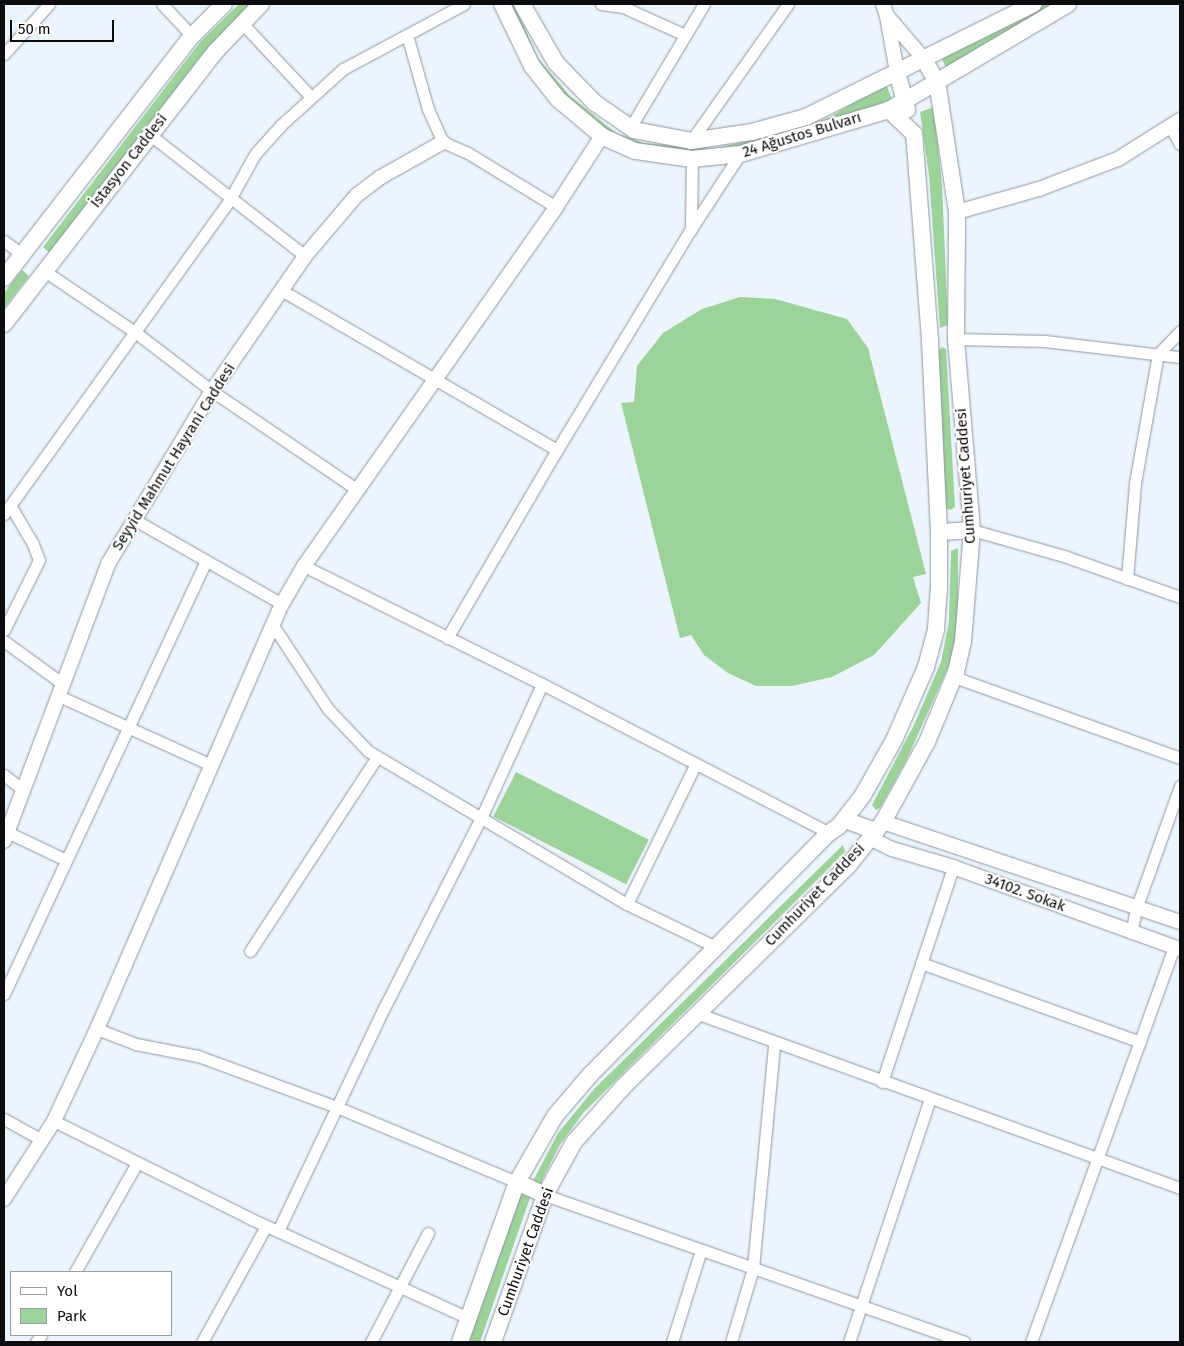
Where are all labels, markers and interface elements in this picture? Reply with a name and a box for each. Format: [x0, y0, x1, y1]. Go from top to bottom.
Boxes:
scale bar [12, 10, 116, 42]
text: 50 m [18, 20, 51, 38]
street label: 24 Ağustos Bulvarı [740, 108, 864, 162]
street label: İstasyon Caddesi [87, 111, 171, 211]
street label: Seyyid Mahmut Hayrani Caddesi [109, 360, 239, 554]
street label: Cumhuriyet Caddesi [952, 408, 980, 544]
street label: Cumhuriyet Caddesi [761, 840, 869, 950]
street label: 34102. Sokak [982, 870, 1068, 916]
street label: Cumhuriyet Caddesi [494, 1185, 558, 1319]
legend [10, 1271, 172, 1336]
text: Yol [57, 1282, 78, 1300]
text: Park [57, 1307, 87, 1325]

